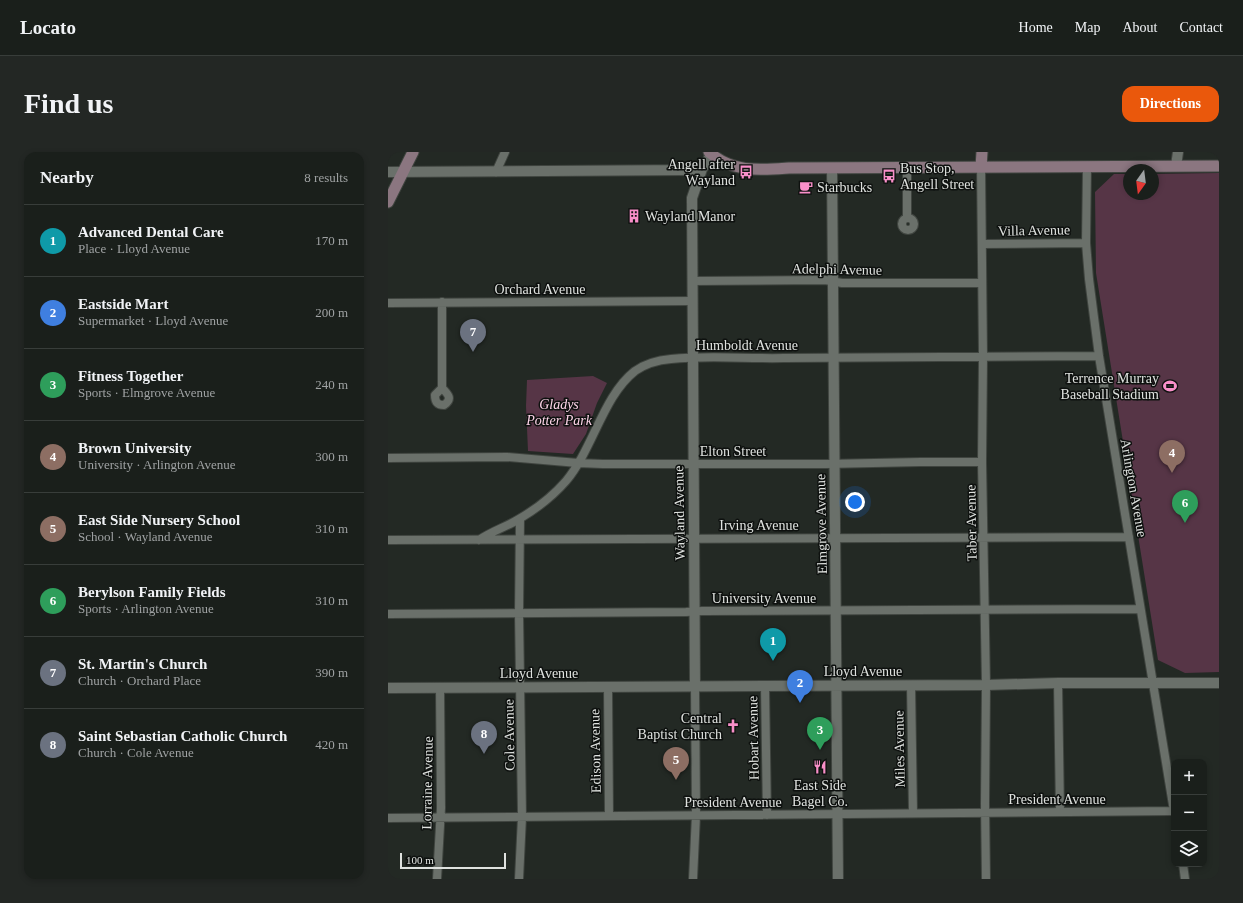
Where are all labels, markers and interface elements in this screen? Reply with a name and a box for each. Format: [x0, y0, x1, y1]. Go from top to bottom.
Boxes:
text: Locato [20, 17, 76, 38]
text: Home [1019, 20, 1053, 35]
text: Map [1075, 20, 1100, 35]
text: About [1122, 20, 1157, 35]
text: Contact [1179, 20, 1223, 35]
button: Directions [1122, 86, 1219, 122]
text: Find us [24, 88, 114, 119]
place label: Angell after Wayland [668, 157, 735, 188]
place label: Bus Stop, Angell Street [900, 161, 974, 192]
bus stop icon: Angell after Wayland [738, 164, 754, 180]
north arrow [1123, 164, 1159, 200]
text: Nearby [40, 168, 94, 187]
bus stop icon: Bus Stop, Angell Street [881, 168, 897, 184]
text: 8 results [304, 170, 348, 185]
cafe icon: Starbucks [798, 179, 814, 195]
place label: Starbucks [817, 180, 872, 195]
building icon: Wayland Manor [626, 208, 642, 224]
place label: Wayland Manor [645, 209, 736, 224]
street label: Villa Avenue [998, 222, 1070, 239]
text: Advanced Dental Care [78, 224, 224, 240]
text: 1 [50, 233, 56, 248]
text: 170 m [315, 233, 348, 248]
text: Place · Lloyd Avenue [78, 241, 190, 256]
street label: Adelphi Avenue [792, 261, 882, 278]
street label: Orchard Avenue [494, 282, 586, 297]
text: Eastside Mart [78, 296, 168, 312]
text: 2 [50, 305, 56, 320]
text: 200 m [315, 305, 348, 320]
text: Supermarket · Lloyd Avenue [78, 313, 228, 328]
pin: 7 [460, 319, 486, 352]
street label: Humboldt Avenue [696, 338, 798, 353]
text: Fitness Together [78, 368, 183, 384]
place label: Terrence Murray Baseball Stadium [1061, 371, 1159, 402]
text: 3 [50, 377, 56, 392]
text: 240 m [315, 377, 348, 392]
sports icon: Terrence Murray Baseball Stadium [1162, 378, 1178, 394]
text: Sports · Elmgrove Avenue [78, 385, 215, 400]
park label: Gladys Potter Park [525, 397, 593, 428]
street label: Arlington Avenue [1117, 438, 1150, 538]
text: Brown University [78, 440, 191, 456]
pin: 4 [1159, 440, 1185, 473]
street label: Elton Street [700, 444, 766, 459]
text: 4 [50, 449, 56, 464]
text: 300 m [315, 449, 348, 464]
text: University · Arlington Avenue [78, 457, 236, 472]
street label: Wayland Avenue [671, 466, 688, 560]
street label: Elmgrove Avenue [813, 474, 830, 574]
street label: Taber Avenue [963, 484, 980, 562]
pin: 6 [1172, 490, 1198, 523]
your location [845, 492, 865, 512]
text: East Side Nursery School [78, 512, 240, 528]
street label: Irving Avenue [719, 518, 799, 533]
text: 5 [50, 521, 56, 536]
text: 310 m [315, 521, 348, 536]
text: School · Wayland Avenue [78, 529, 213, 544]
text: Berylson Family Fields [78, 584, 226, 600]
street label: University Avenue [712, 591, 816, 606]
text: 6 [50, 593, 56, 608]
text: 310 m [315, 593, 348, 608]
text: Sports · Arlington Avenue [78, 601, 214, 616]
pin: 1 [760, 628, 786, 661]
text: St. Martin's Church [78, 656, 207, 672]
street label: Lloyd Avenue [824, 664, 902, 679]
text: 7 [50, 665, 56, 680]
text: 390 m [315, 665, 348, 680]
street label: Lloyd Avenue [500, 666, 578, 681]
pin: 2 [787, 670, 813, 703]
text: Church · Orchard Place [78, 673, 201, 688]
street label: Hobart Avenue [745, 696, 762, 780]
street label: Cole Avenue [501, 699, 518, 771]
street label: Edison Avenue [587, 709, 604, 793]
street label: Miles Avenue [891, 710, 908, 788]
place label: Central Baptist Church [638, 711, 722, 742]
pin: 3 [807, 717, 833, 750]
church icon: Central Baptist Church [725, 718, 741, 734]
pin: 8 [471, 721, 497, 754]
text: Saint Sebastian Catholic Church [78, 728, 287, 744]
street label: Lorraine Avenue [419, 736, 436, 830]
text: 8 [50, 737, 56, 752]
text: 420 m [315, 737, 348, 752]
text: Church · Cole Avenue [78, 745, 194, 760]
pin: 5 [663, 747, 689, 780]
restaurant icon: East Side Bagel Co. [812, 759, 828, 775]
map controls [1171, 759, 1207, 867]
button: + [1171, 759, 1207, 795]
place label: East Side Bagel Co. [792, 778, 848, 809]
street label: President Avenue [1008, 792, 1106, 807]
street label: President Avenue [684, 795, 782, 810]
button: − [1171, 795, 1207, 831]
button: layers [1171, 831, 1207, 867]
scale bar [400, 851, 506, 870]
text: 100 m [406, 854, 434, 866]

